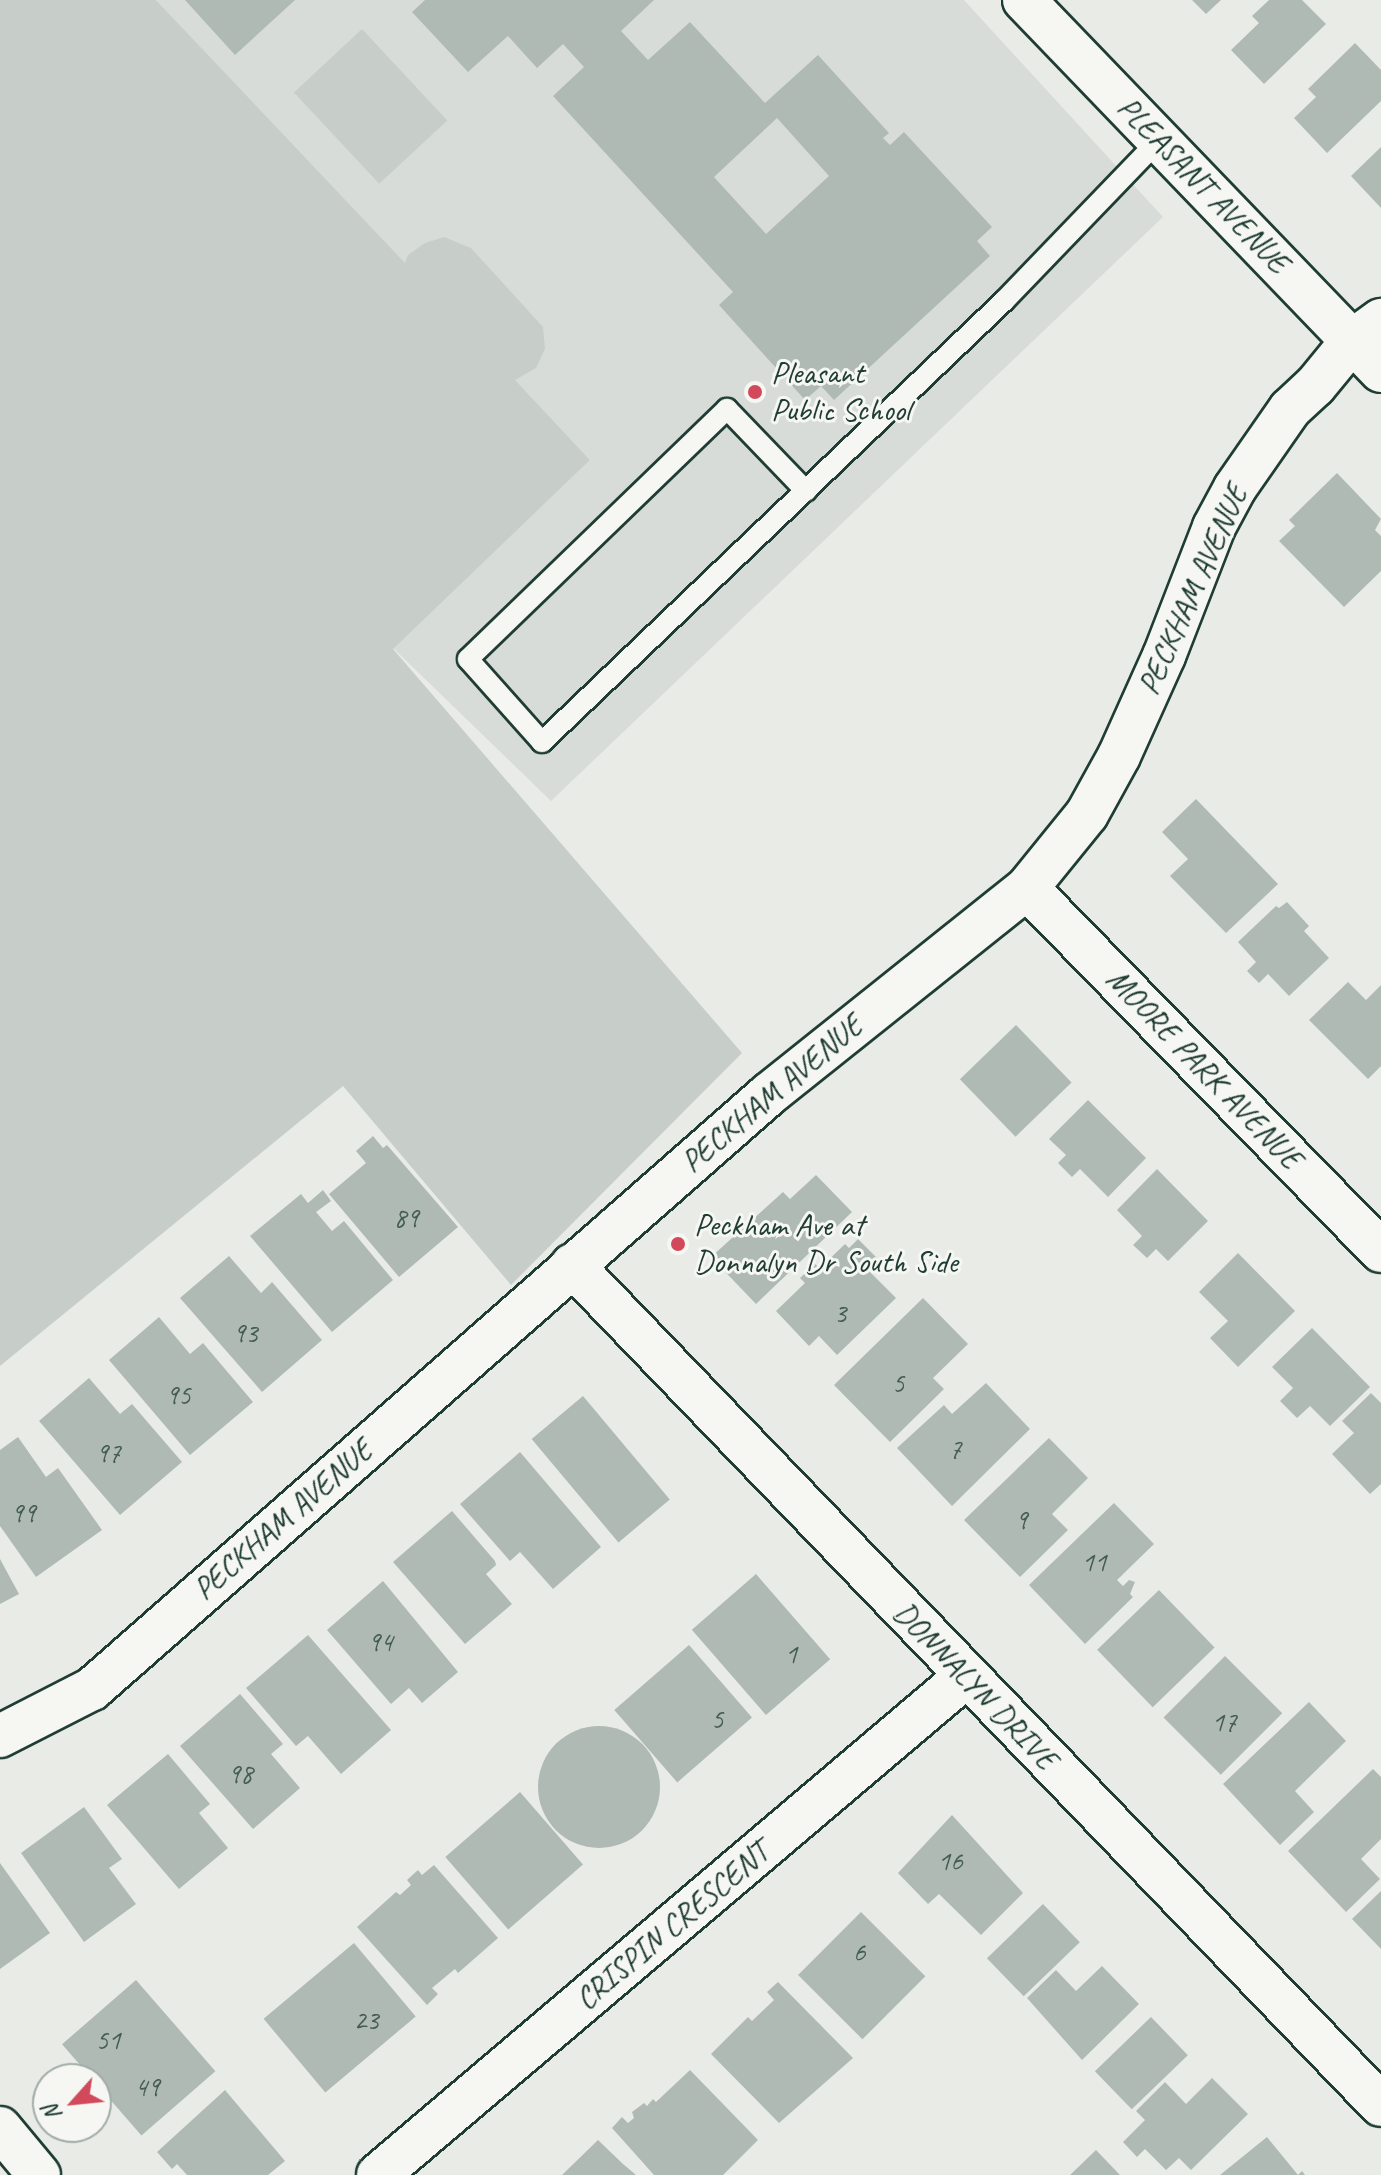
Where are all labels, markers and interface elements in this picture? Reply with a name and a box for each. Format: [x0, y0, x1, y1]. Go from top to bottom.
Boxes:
street label: PLEASANT AVENUE [1110, 89, 1296, 281]
place label: Pleasant Public School [771, 355, 910, 430]
marker: Pleasant Public School [746, 383, 764, 401]
street label: PECKHAM AVENUE [1130, 480, 1256, 700]
street label: MOORE PARK AVENUE [1099, 962, 1309, 1176]
street label: PECKHAM AVENUE [674, 1007, 870, 1181]
house number: 89 [393, 1201, 419, 1235]
place label: Peckham Ave at Donnalyn Dr South Side [694, 1207, 959, 1282]
marker: Peckham Ave at Donnalyn Dr South Side [669, 1235, 687, 1253]
house number: 3 [834, 1296, 846, 1330]
house number: 93 [232, 1316, 258, 1350]
house number: 5 [892, 1366, 904, 1400]
house number: 95 [165, 1378, 191, 1412]
street label: PECKHAM AVENUE [186, 1432, 380, 1608]
house number: 7 [949, 1432, 961, 1466]
house number: 97 [95, 1436, 121, 1470]
house number: 99 [10, 1496, 36, 1530]
house number: 9 [1015, 1503, 1027, 1537]
house number: 11 [1081, 1545, 1107, 1579]
street label: DONNALYN DRIVE [885, 1594, 1065, 1778]
house number: 94 [367, 1625, 393, 1659]
house number: 1 [785, 1637, 797, 1671]
house number: 5 [711, 1702, 723, 1736]
house number: 17 [1211, 1705, 1237, 1739]
house number: 98 [227, 1757, 253, 1791]
street label: CRISPIN CRESCENT [568, 1834, 776, 2018]
house number: 16 [937, 1844, 963, 1878]
house number: 6 [853, 1935, 865, 1969]
house number: 23 [353, 2003, 379, 2037]
house number: 51 [95, 2023, 121, 2057]
north arrow [32, 2063, 112, 2143]
house number: 49 [134, 2070, 160, 2104]
text: N [37, 2101, 68, 2125]

